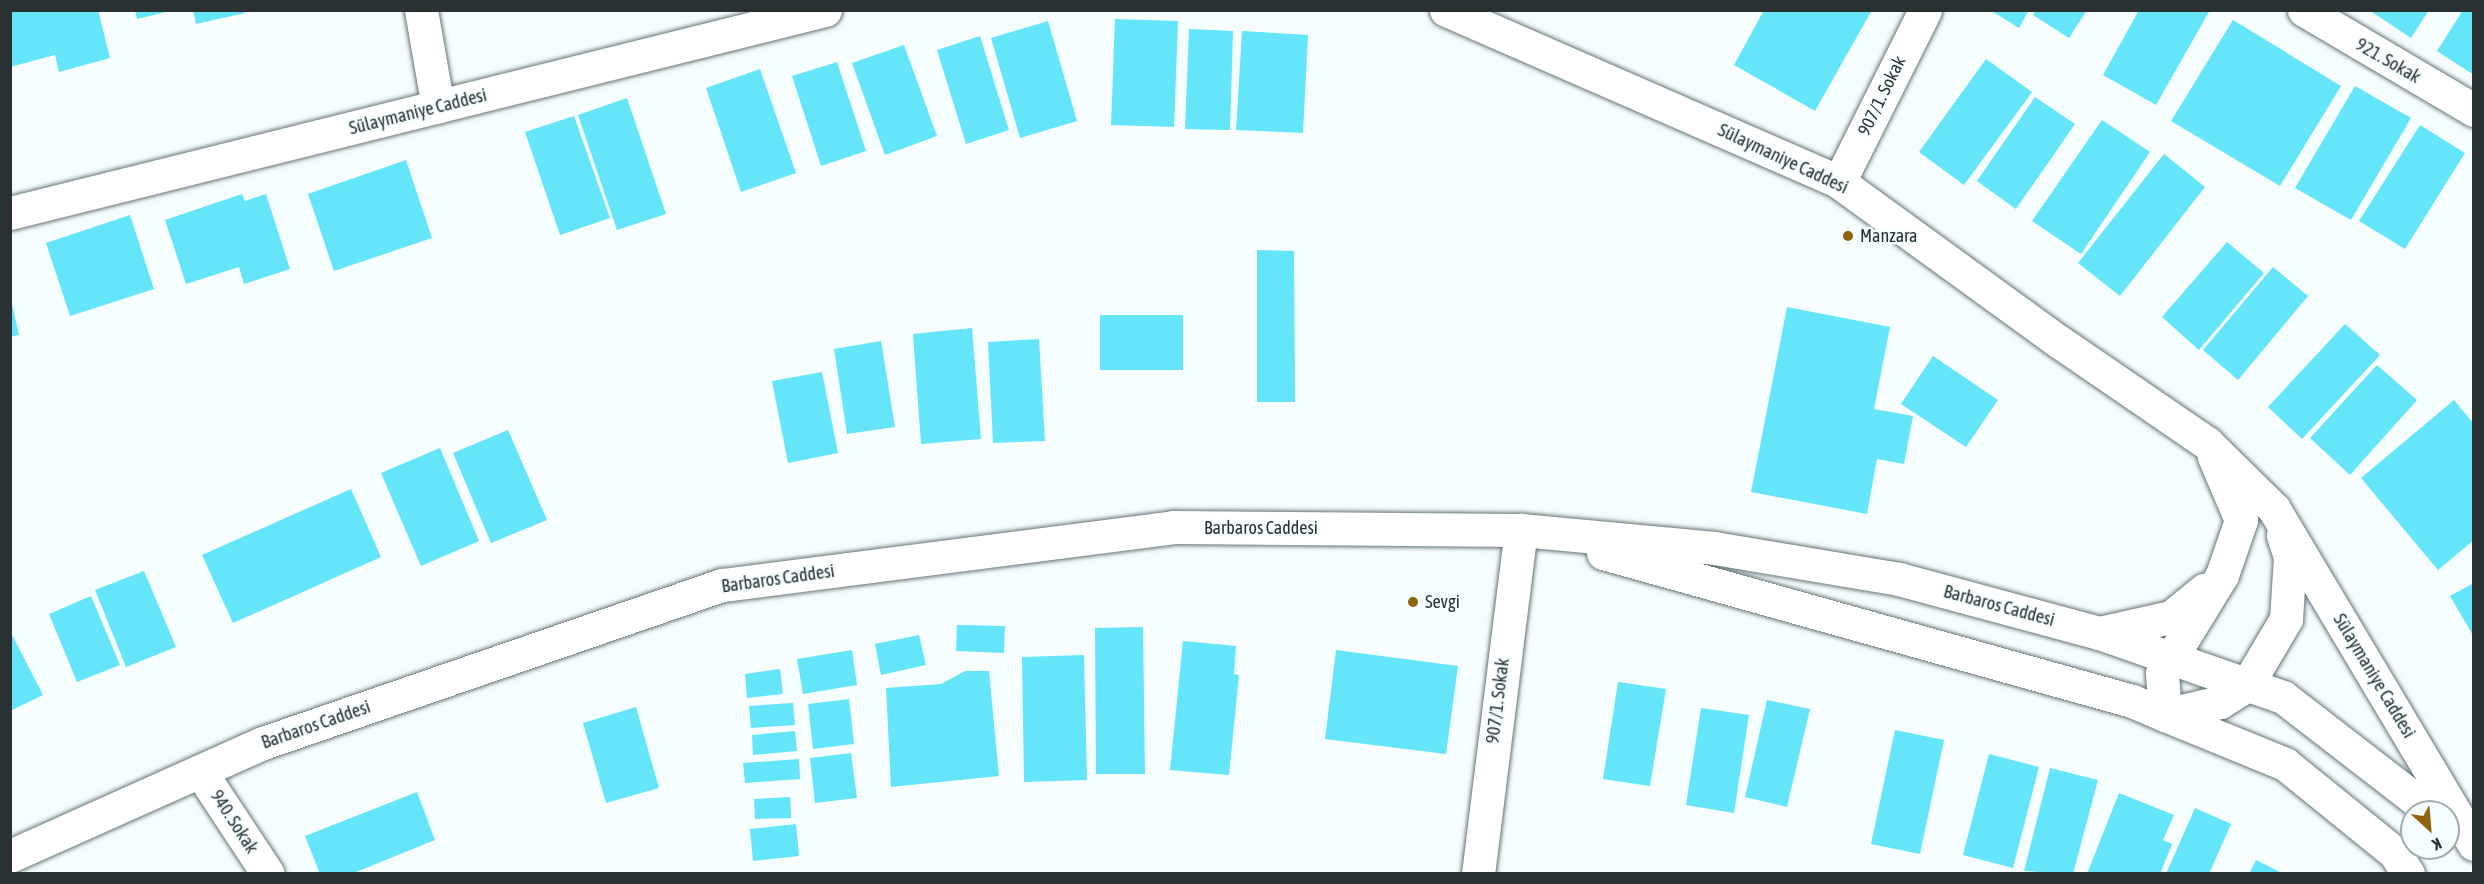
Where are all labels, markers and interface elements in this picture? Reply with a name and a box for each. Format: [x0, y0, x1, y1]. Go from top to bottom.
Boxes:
street label: 921. Sokak [2352, 34, 2424, 88]
street label: 907/1. Sokak [1853, 53, 1911, 139]
street label: Sülaymaniye Caddesi [347, 84, 489, 140]
street label: Sülaymaniye Caddesi [1715, 119, 1851, 199]
place label: Manzara [1860, 225, 1917, 247]
marker: Manzara [1841, 229, 1855, 243]
street label: Barbaros Caddesi [1204, 517, 1318, 539]
street label: Barbaros Caddesi [720, 560, 836, 598]
street label: Barbaros Caddesi [1941, 581, 2057, 631]
place label: Sevgi [1425, 591, 1460, 613]
marker: Sevgi [1406, 595, 1420, 609]
street label: Sülaymaniye Caddesi [2328, 610, 2420, 742]
street label: 907/1. Sokak [1482, 657, 1514, 745]
street label: Barbaros Caddesi [259, 696, 373, 754]
street label: 940. Sokak [206, 786, 262, 858]
north arrow [2400, 800, 2460, 860]
text: K [2430, 835, 2444, 854]

